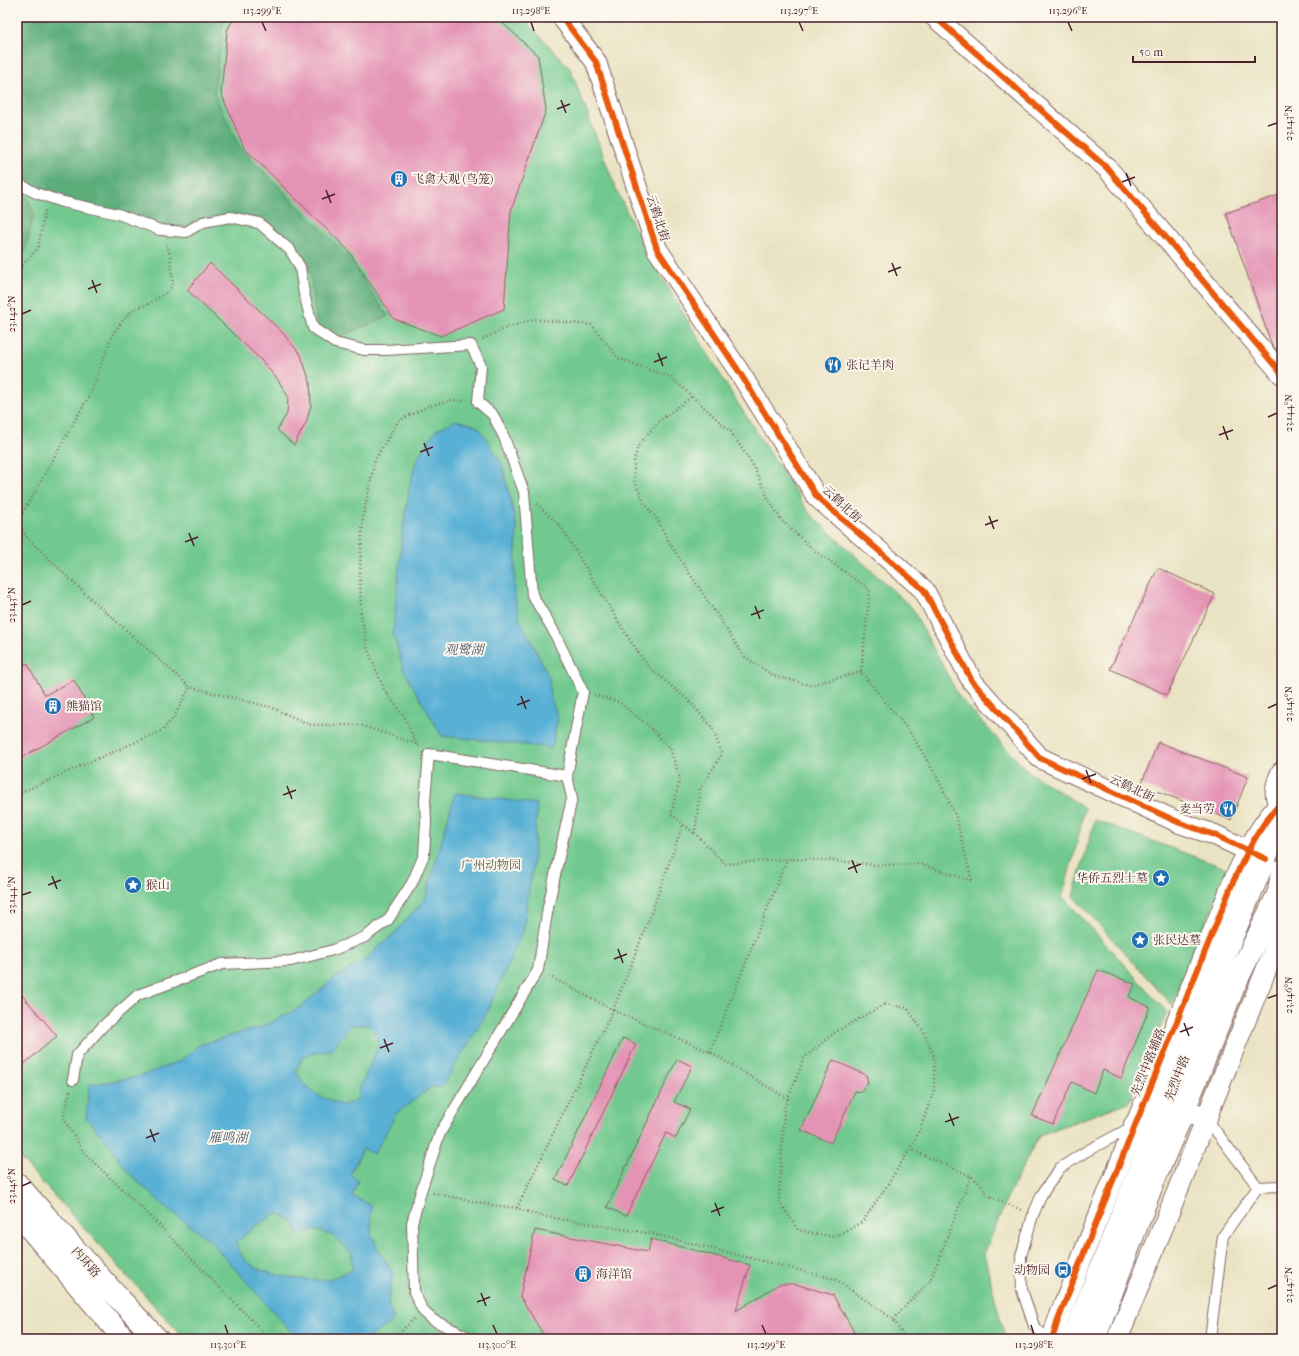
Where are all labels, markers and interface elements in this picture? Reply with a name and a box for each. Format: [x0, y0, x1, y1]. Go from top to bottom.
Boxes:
text: 113.299°E [243, 5, 281, 17]
text: 113.298°E [512, 5, 550, 17]
text: 113.297°E [780, 5, 818, 17]
text: 113.296°E [1049, 5, 1087, 17]
scale bar [1133, 38, 1255, 64]
text: 50 m [1139, 45, 1163, 59]
text: 23.143°N [1283, 105, 1295, 141]
building icon: 飞禽大观 (鸟笼) [389, 169, 409, 189]
place label: 飞禽大观 (鸟笼) [412, 172, 493, 186]
street label: 云鹤北街 [644, 193, 672, 244]
text: 23.142°N [6, 295, 18, 333]
restaurant icon: 张记羊肉 [823, 355, 843, 375]
place label: 张记羊肉 [846, 358, 894, 372]
text: 23.144°N [1283, 394, 1295, 432]
street label: 云鹤北街 [820, 483, 865, 526]
text: 23.143°N [6, 587, 18, 623]
water label: 观鹭湖 [444, 642, 485, 657]
text: 23.145°N [1283, 686, 1295, 722]
building icon: 熊猫馆 [43, 696, 63, 716]
place label: 熊猫馆 [66, 699, 102, 713]
street label: 云鹤北街 [1107, 772, 1158, 805]
restaurant icon: 麦当劳 [1218, 799, 1238, 819]
place label: 麦当劳 [1179, 802, 1215, 816]
park label: 广州动物园 [461, 858, 521, 872]
place icon: 华侨五烈士墓 [1151, 868, 1171, 888]
place label: 华侨五烈士墓 [1076, 871, 1148, 885]
place icon: 猴山 [123, 875, 143, 895]
text: 23.144°N [6, 876, 18, 914]
place label: 猴山 [146, 878, 170, 892]
place icon: 张民达墓 [1130, 930, 1150, 950]
place label: 张民达墓 [1153, 933, 1201, 947]
text: 23.146°N [1283, 976, 1295, 1014]
street label: 先烈中路辅路 [1128, 1026, 1168, 1098]
street label: 先烈中路 [1162, 1053, 1192, 1103]
water label: 雁鸣湖 [208, 1130, 249, 1145]
text: 23.145°N [6, 1168, 18, 1204]
street label: 内环路 [69, 1244, 103, 1280]
bus stop icon: 动物园 [1053, 1260, 1073, 1280]
place label: 动物园 [1014, 1263, 1050, 1277]
building icon: 海洋馆 [573, 1264, 593, 1284]
text: 23.147°N [1283, 1266, 1295, 1303]
place label: 海洋馆 [596, 1267, 632, 1281]
text: 113.301°E [210, 1339, 246, 1351]
text: 113.300°E [478, 1339, 516, 1351]
text: 113.299°E [747, 1339, 785, 1351]
text: 113.298°E [1015, 1339, 1053, 1351]

